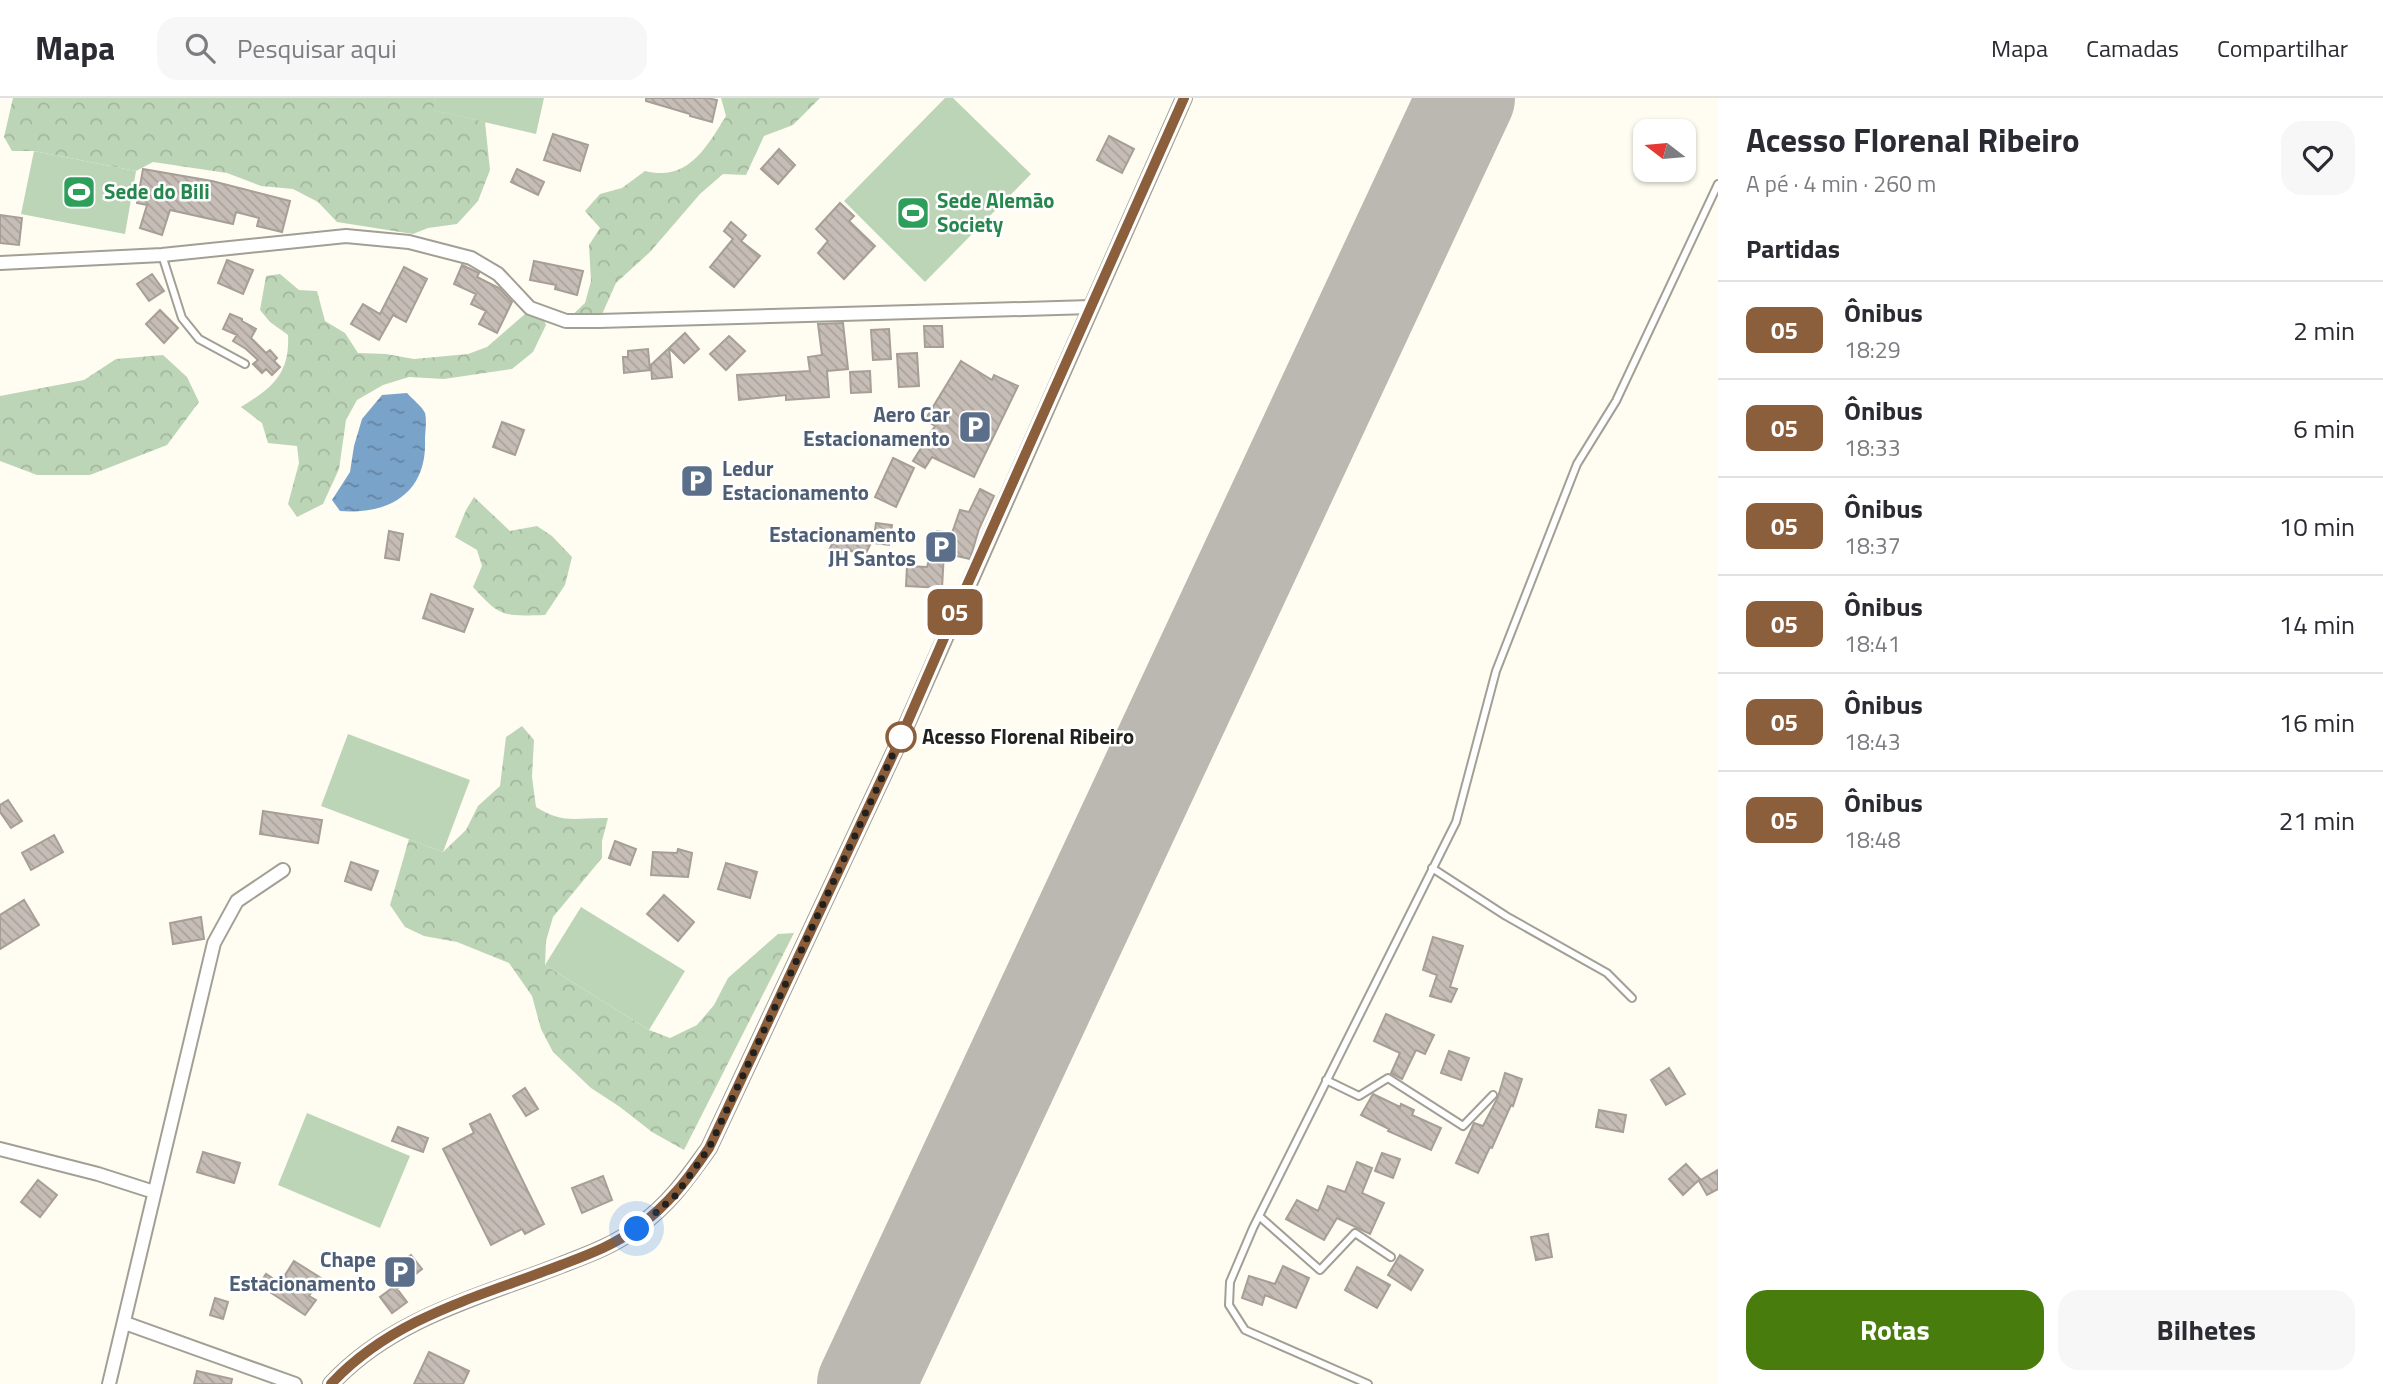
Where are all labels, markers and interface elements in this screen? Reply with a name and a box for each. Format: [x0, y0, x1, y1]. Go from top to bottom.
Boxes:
search box [157, 17, 647, 80]
text: Mapa [35, 23, 115, 73]
icon: search [181, 29, 219, 67]
text: Pesquisar aqui [237, 29, 397, 68]
text: Mapa [1991, 30, 2048, 66]
text: Camadas [2086, 30, 2179, 66]
text: Compartilhar [2217, 30, 2348, 66]
text: Acesso Florenal Ribeiro [1746, 115, 2080, 165]
north arrow [1633, 119, 1696, 182]
map controls [1633, 119, 1696, 182]
button: heart [2281, 121, 2355, 195]
text: A pé · 4 min · 260 m [1746, 166, 1936, 201]
sports icon: Sede do Bili [60, 173, 98, 211]
place label: Sede do Bili [104, 175, 210, 207]
place label: Sede Alemão Society [937, 184, 1055, 240]
sports icon: Sede Alemão Society [894, 194, 932, 232]
text: Partidas [1746, 229, 1840, 268]
text: Ônibus [1844, 293, 1923, 332]
text: 2 min [2293, 311, 2355, 350]
text: 05 [1771, 312, 1798, 348]
text: 18:29 [1844, 332, 1901, 367]
text: Ônibus [1844, 391, 1923, 430]
place label: Aero Car Estacionamento [803, 398, 950, 454]
parking icon: Aero Car Estacionamento [956, 408, 994, 446]
text: 6 min [2293, 409, 2355, 448]
text: 05 [1771, 410, 1798, 446]
text: 18:33 [1844, 430, 1901, 465]
place label: Ledur Estacionamento [722, 452, 869, 508]
parking icon: Ledur Estacionamento [678, 462, 716, 500]
text: Ônibus [1844, 489, 1923, 528]
text: 10 min [2279, 507, 2355, 546]
text: 05 [1771, 508, 1798, 544]
place label: Estacionamento JH Santos [769, 518, 916, 574]
parking icon: Estacionamento JH Santos [922, 528, 960, 566]
text: 18:37 [1844, 528, 1901, 563]
text: Ônibus [1844, 587, 1923, 626]
line badge: 05 [923, 589, 986, 635]
text: 05 [942, 594, 968, 630]
text: 14 min [2279, 605, 2355, 644]
text: 05 [1771, 606, 1798, 642]
text: 18:41 [1844, 626, 1901, 661]
text: Ônibus [1844, 685, 1923, 724]
text: 16 min [2279, 703, 2355, 742]
text: 05 [1771, 704, 1798, 740]
place label: Acesso Florenal Ribeiro [922, 720, 1134, 752]
marker: Acesso Florenal Ribeiro [886, 722, 916, 752]
text: 18:43 [1844, 724, 1901, 759]
text: Ônibus [1844, 783, 1923, 822]
text: 21 min [2279, 801, 2355, 840]
text: 05 [1771, 802, 1798, 838]
text: 18:48 [1844, 822, 1901, 857]
your location [619, 1211, 654, 1246]
place label: Chape Estacionamento [229, 1243, 376, 1299]
parking icon: Chape Estacionamento [381, 1253, 419, 1291]
button: Rotas [1746, 1290, 2044, 1370]
button: Bilhetes [2058, 1290, 2355, 1370]

